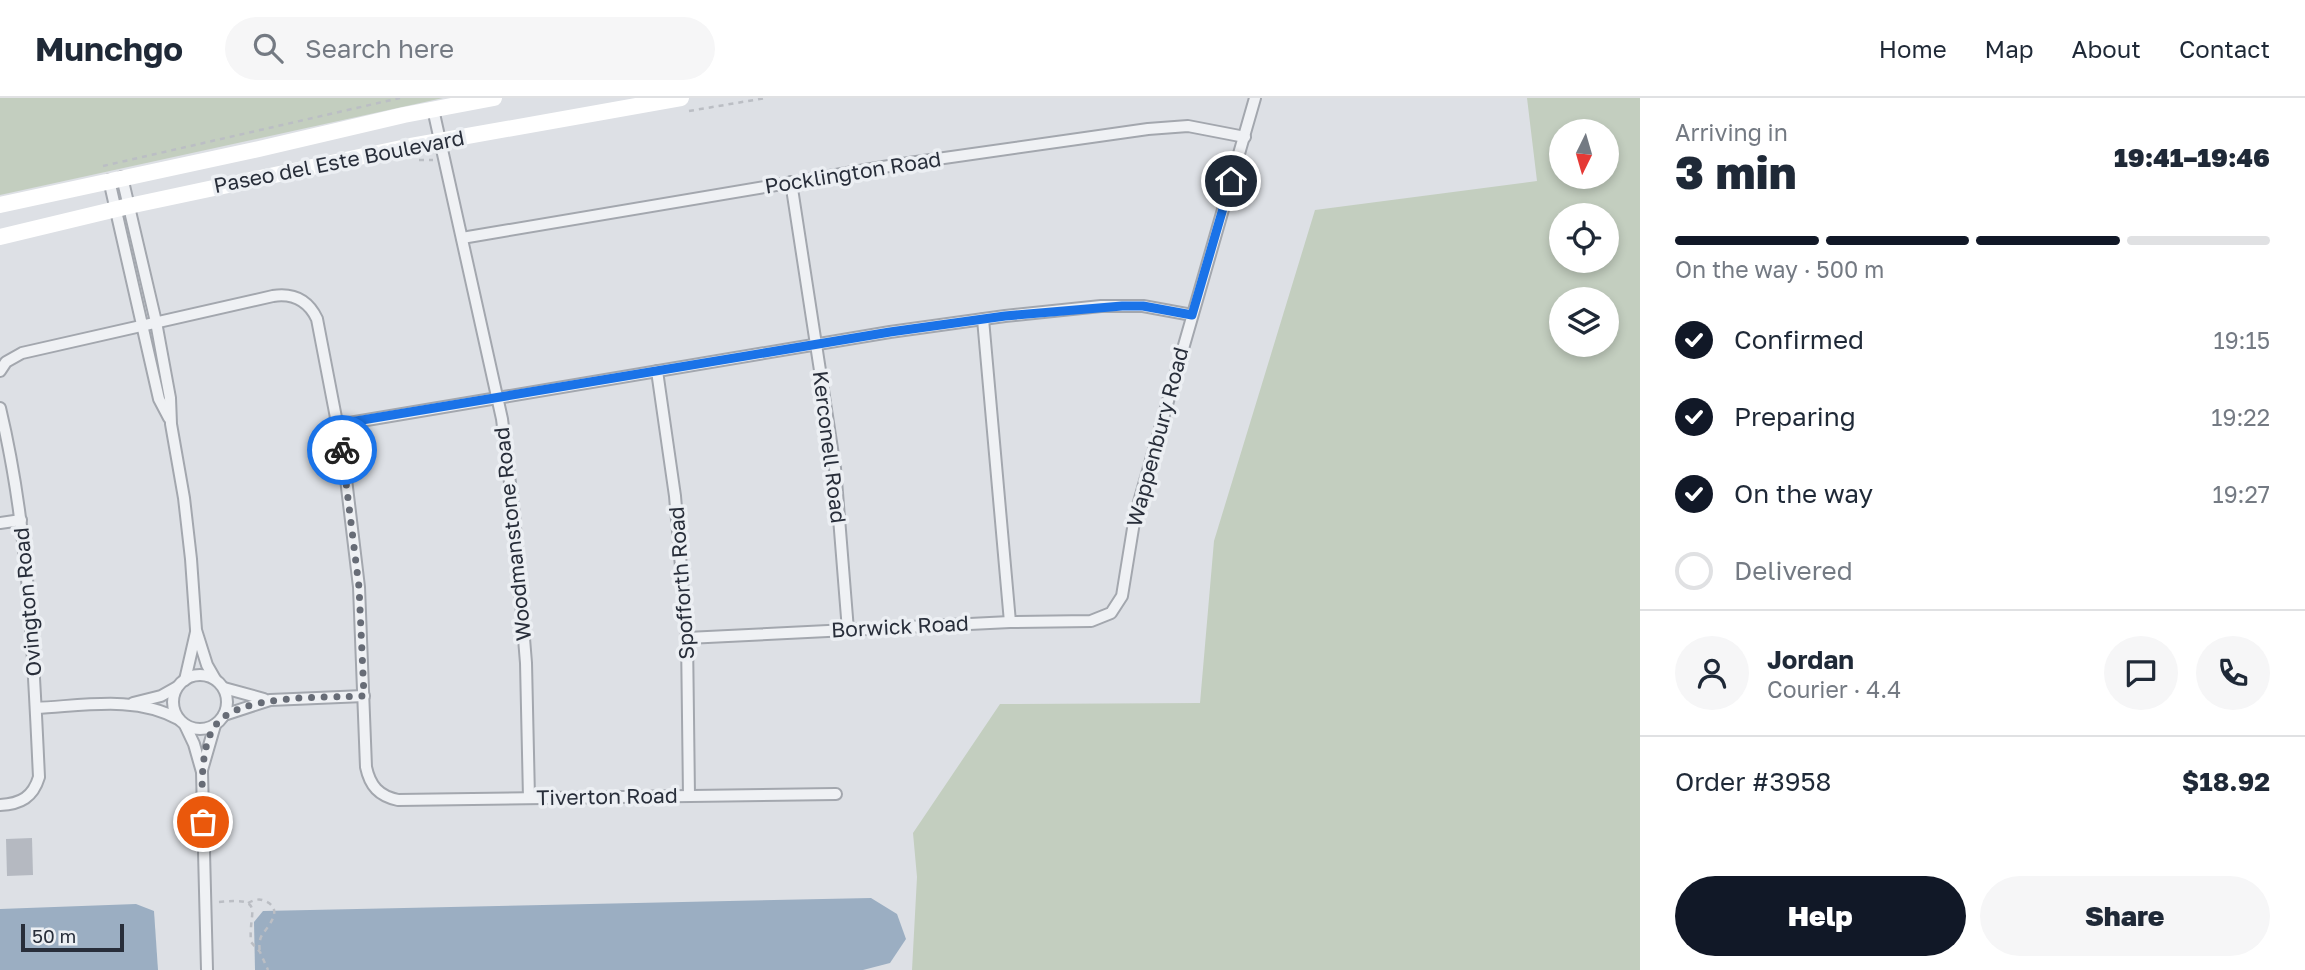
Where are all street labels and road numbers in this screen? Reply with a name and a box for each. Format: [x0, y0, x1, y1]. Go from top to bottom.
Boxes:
street label: Paseo del Este Boulevard [211, 124, 466, 198]
street label: Pocklington Road [763, 145, 943, 199]
street label: Wappenbury Road [1121, 344, 1194, 529]
street label: Kerconell Road [808, 369, 852, 525]
street label: Woodmanstone Road [488, 426, 536, 642]
street label: Spofforth Road [663, 506, 699, 660]
street label: Ovington Road [8, 527, 46, 678]
street label: Borwick Road [830, 609, 970, 643]
street label: Tiverton Road [536, 782, 678, 810]

